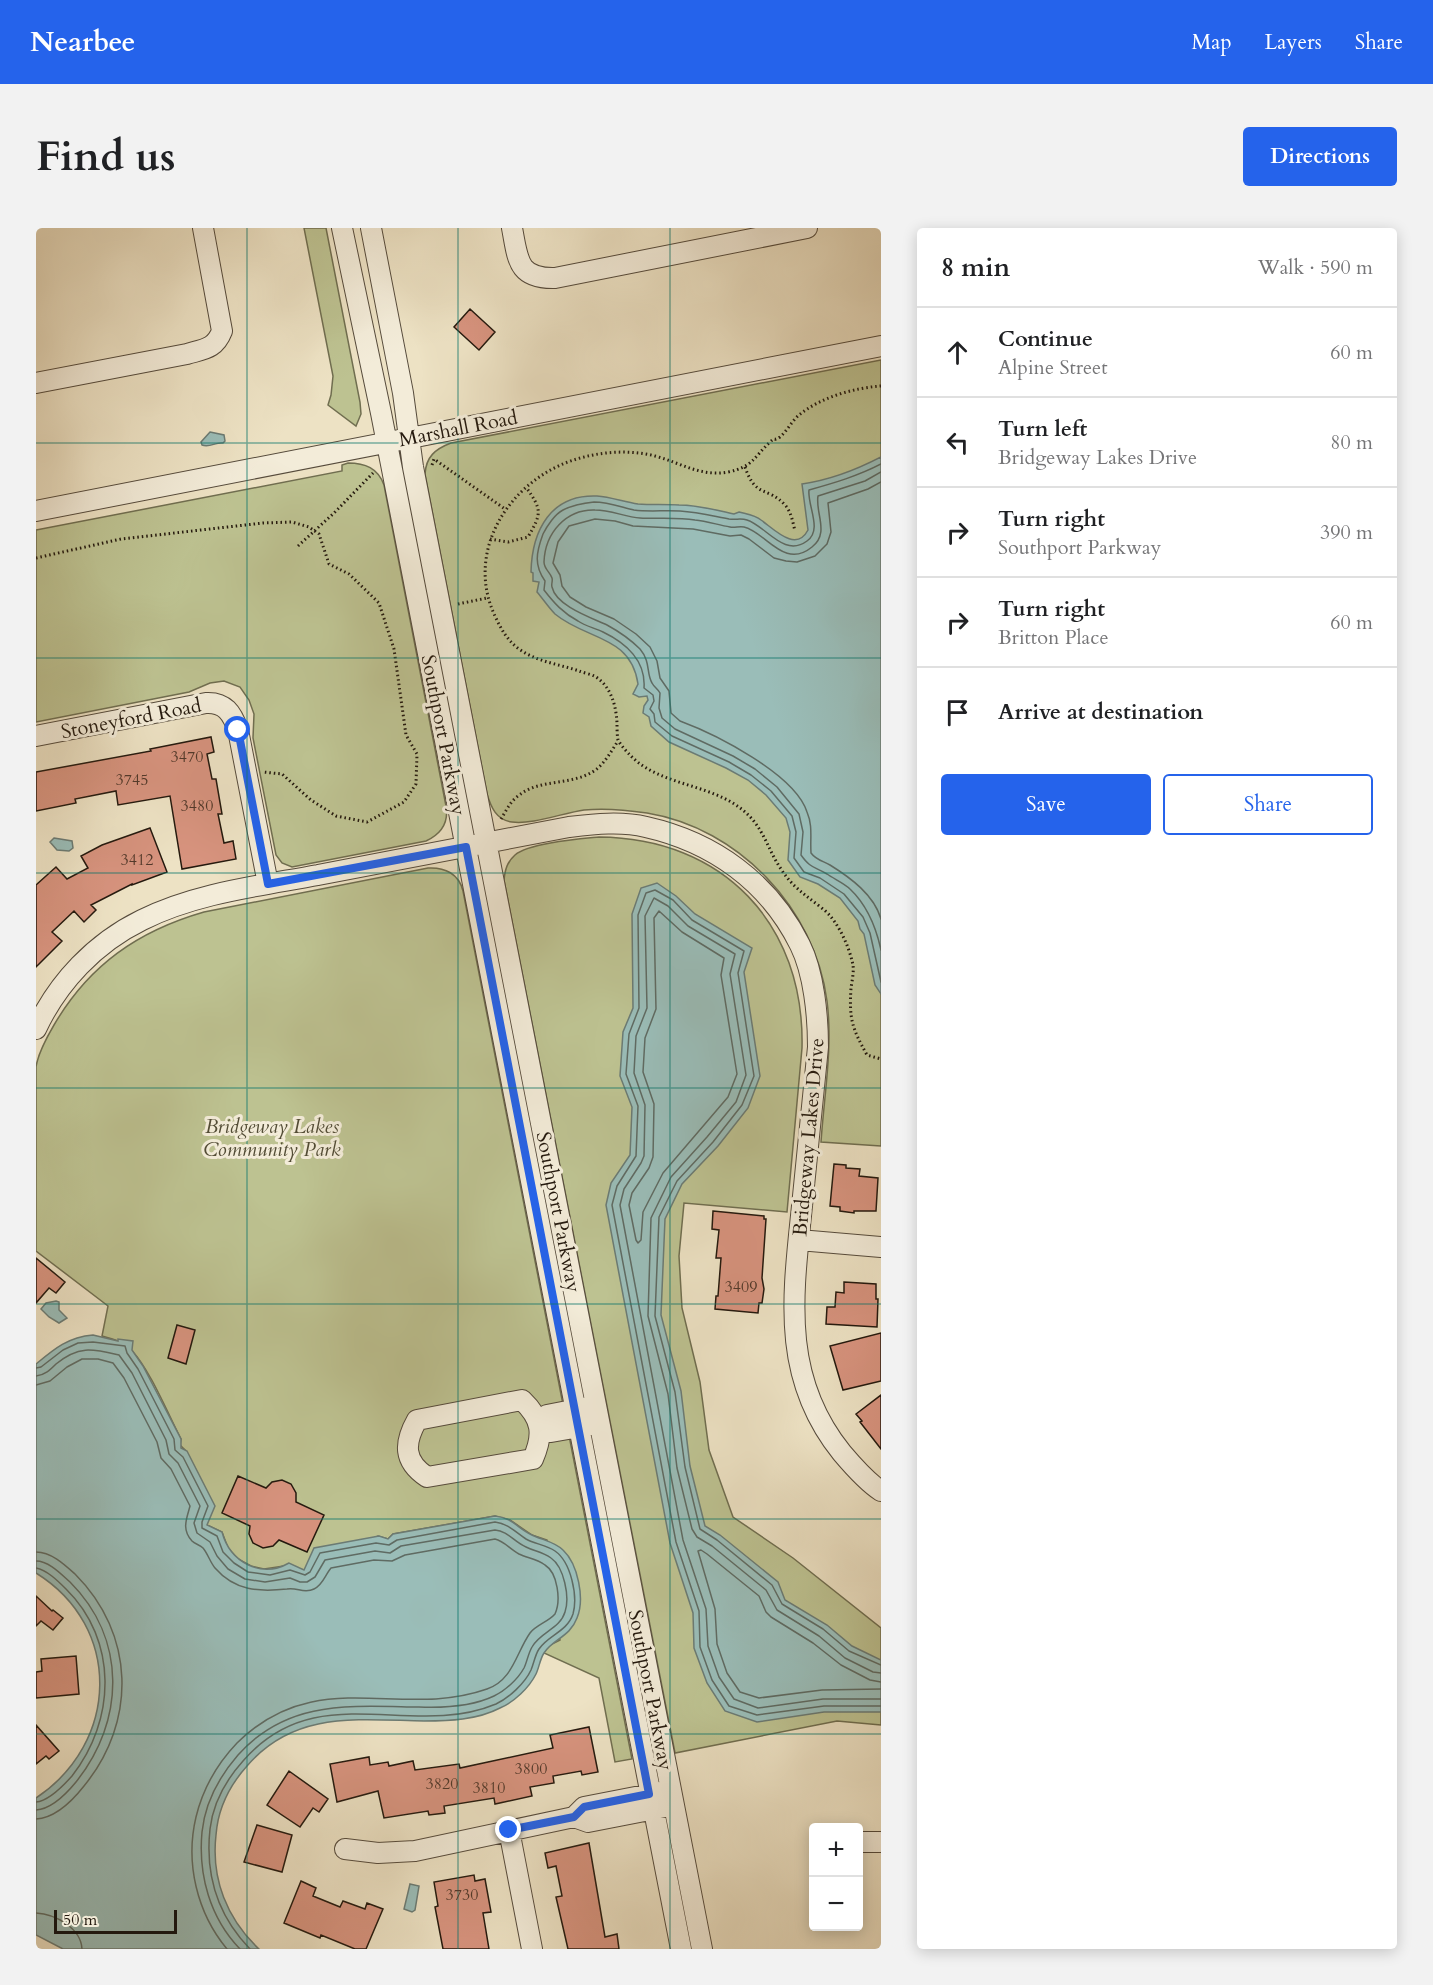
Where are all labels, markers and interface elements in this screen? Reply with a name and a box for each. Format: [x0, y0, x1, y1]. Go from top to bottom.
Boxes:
text: Nearbee [30, 23, 135, 61]
text: Map [1192, 28, 1232, 57]
text: Layers [1265, 28, 1322, 57]
text: Share [1355, 28, 1403, 57]
button: Directions [1243, 127, 1397, 186]
text: Find us [36, 128, 176, 185]
text: 8 min [941, 250, 1010, 285]
text: Walk · 590 m [1258, 254, 1373, 281]
text: Continue [998, 324, 1093, 354]
icon: ahead [941, 336, 974, 369]
text: 60 m [1330, 339, 1373, 366]
text: Alpine Street [998, 354, 1108, 381]
street label: Marshall Road [396, 404, 520, 453]
text: Turn left [998, 414, 1087, 444]
icon: left [941, 426, 974, 459]
text: 80 m [1330, 429, 1373, 456]
text: Bridgeway Lakes Drive [998, 444, 1197, 471]
text: Turn right [998, 504, 1105, 534]
icon: right [941, 516, 974, 549]
text: 390 m [1320, 519, 1373, 546]
text: Southport Parkway [998, 534, 1161, 561]
text: Turn right [998, 594, 1105, 624]
icon: right [941, 606, 974, 639]
text: 60 m [1330, 609, 1373, 636]
text: Britton Place [998, 624, 1108, 651]
street label: Southport Parkway [415, 652, 472, 818]
street label: Stoneyford Road [59, 692, 204, 745]
icon: arrive [941, 696, 974, 729]
text: Arrive at destination [998, 697, 1203, 727]
route start [224, 716, 250, 742]
house number: 3470 [171, 746, 203, 768]
house number: 3745 [116, 769, 148, 791]
button: Save [941, 774, 1151, 835]
button: Share [1163, 774, 1373, 835]
house number: 3480 [181, 795, 213, 817]
house number: 3412 [121, 849, 153, 871]
street label: Bridgeway Lakes Drive [786, 1037, 831, 1237]
park label: Bridgeway Lakes Community Park [203, 1113, 341, 1163]
street label: Southport Parkway [530, 1129, 587, 1295]
house number: 3409 [725, 1276, 757, 1298]
street label: Southport Parkway [622, 1607, 679, 1773]
house number: 3800 [515, 1758, 547, 1780]
house number: 3820 [426, 1773, 458, 1795]
house number: 3810 [473, 1777, 505, 1799]
route end [495, 1816, 521, 1842]
map controls [809, 1823, 863, 1931]
button: + [809, 1823, 863, 1877]
button: − [809, 1877, 863, 1931]
house number: 3730 [446, 1884, 478, 1906]
scale bar [54, 1907, 177, 1934]
text: 50 m [63, 1909, 97, 1931]

